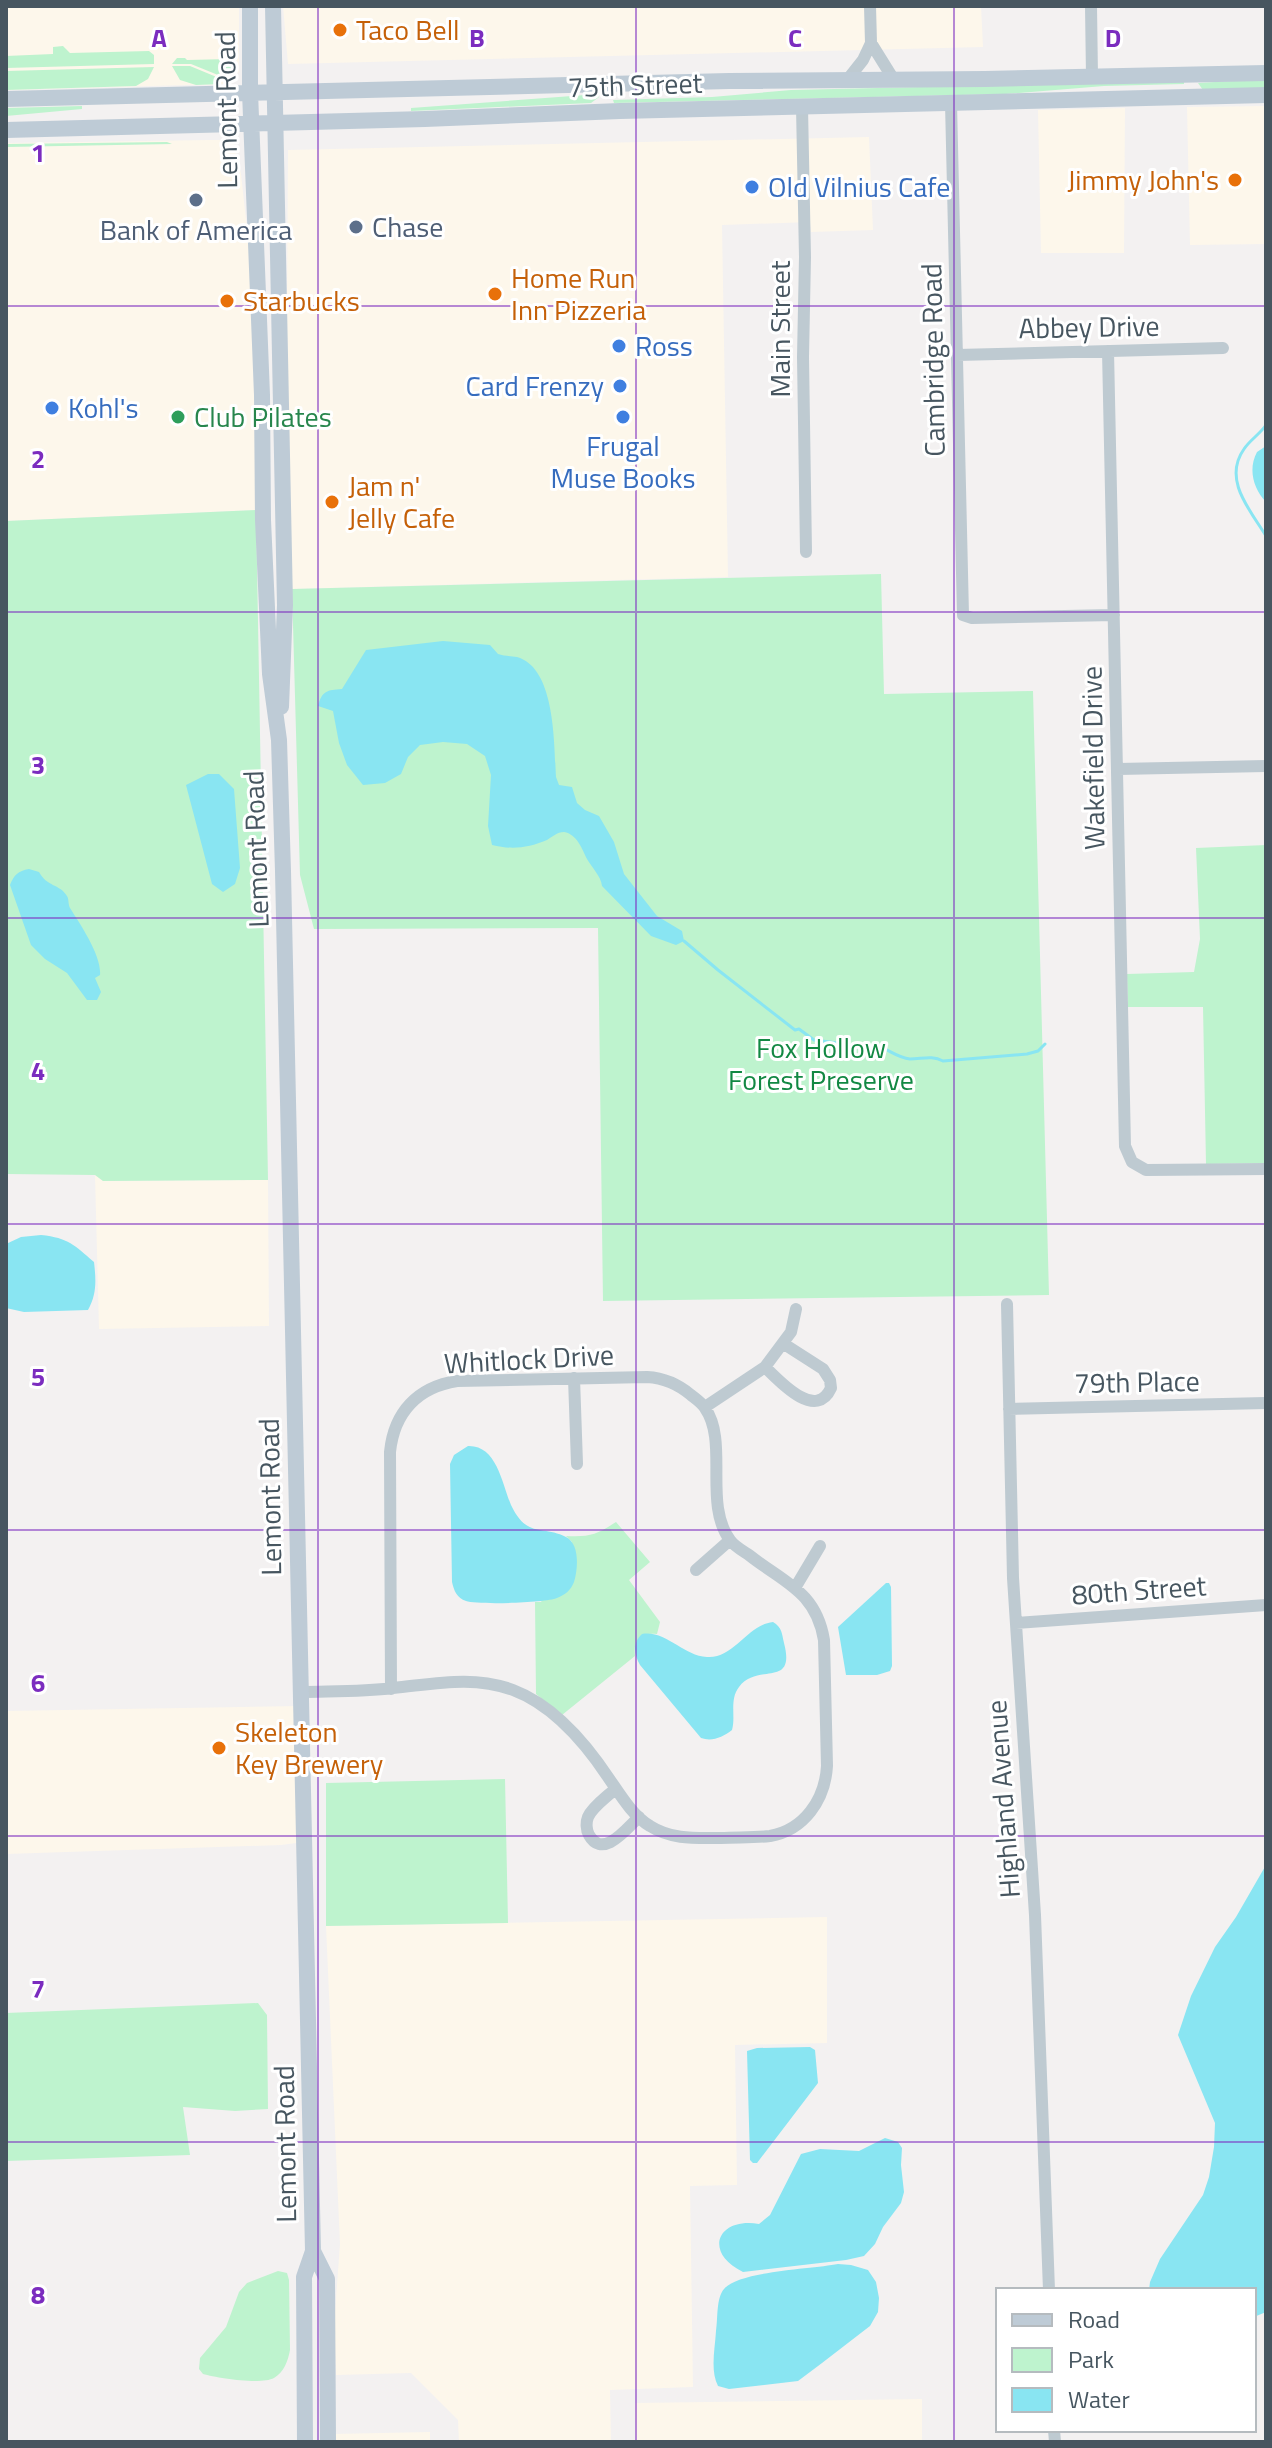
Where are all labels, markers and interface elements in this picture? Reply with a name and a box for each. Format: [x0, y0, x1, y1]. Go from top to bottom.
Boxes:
place label: Taco Bell [356, 8, 460, 51]
text: A [151, 18, 167, 57]
text: B [469, 18, 485, 57]
text: C [788, 18, 802, 57]
text: D [1105, 18, 1121, 57]
marker: Taco Bell [331, 21, 349, 39]
street label: Lemont Road [203, 31, 248, 189]
street label: 75th Street [567, 61, 703, 108]
text: 1 [31, 133, 45, 172]
place label: Jimmy John's [1067, 158, 1219, 201]
place label: Old Vilnius Cafe [768, 165, 950, 208]
marker: Jimmy John's [1226, 171, 1244, 189]
marker: Old Vilnius Cafe [743, 178, 761, 196]
marker: Bank of America [187, 191, 205, 209]
place label: Chase [372, 205, 443, 248]
place label: Bank of America [100, 208, 292, 251]
marker: Chase [347, 218, 365, 236]
place label: Home Run Inn Pizzeria [511, 256, 646, 331]
street label: Main Street [758, 260, 801, 398]
street label: Cambridge Road [909, 263, 956, 457]
place label: Starbucks [243, 279, 360, 322]
marker: Home Run Inn Pizzeria [486, 285, 504, 303]
marker: Starbucks [218, 292, 236, 310]
street label: Abbey Drive [1018, 304, 1160, 349]
place label: Ross [635, 324, 693, 367]
marker: Ross [610, 337, 628, 355]
place label: Card Frenzy [465, 364, 604, 407]
marker: Card Frenzy [611, 377, 629, 395]
place label: Kohl's [68, 386, 139, 429]
place label: Club Pilates [194, 395, 332, 438]
marker: Kohl's [43, 399, 61, 417]
marker: Club Pilates [169, 408, 187, 426]
marker: Frugal Muse Books [614, 408, 632, 426]
place label: Frugal Muse Books [551, 424, 695, 499]
text: 2 [31, 439, 45, 478]
place label: Jam n' Jelly Cafe [348, 464, 455, 539]
marker: Jam n' Jelly Cafe [323, 493, 341, 511]
street label: Wakefield Drive [1069, 666, 1116, 850]
text: 3 [31, 745, 45, 784]
street label: Lemont Road [231, 770, 280, 928]
park label: Fox Hollow Forest Preserve [728, 1026, 914, 1101]
text: 4 [31, 1051, 45, 1090]
street label: Whitlock Drive [443, 1333, 615, 1384]
text: 5 [31, 1357, 45, 1396]
street label: 79th Place [1074, 1359, 1200, 1404]
street label: Lemont Road [247, 1418, 292, 1576]
street label: 80th Street [1070, 1563, 1208, 1616]
text: 6 [31, 1663, 45, 1702]
street label: Highland Avenue [974, 1698, 1031, 1900]
place label: Skeleton Key Brewery [235, 1710, 383, 1785]
marker: Skeleton Key Brewery [210, 1739, 228, 1757]
text: 7 [31, 1969, 45, 2008]
street label: Lemont Road [262, 2065, 307, 2223]
text: 8 [31, 2275, 45, 2314]
legend [996, 2288, 1256, 2432]
text: Road [1068, 2301, 1120, 2337]
text: Park [1068, 2341, 1114, 2377]
text: Water [1068, 2381, 1130, 2417]

